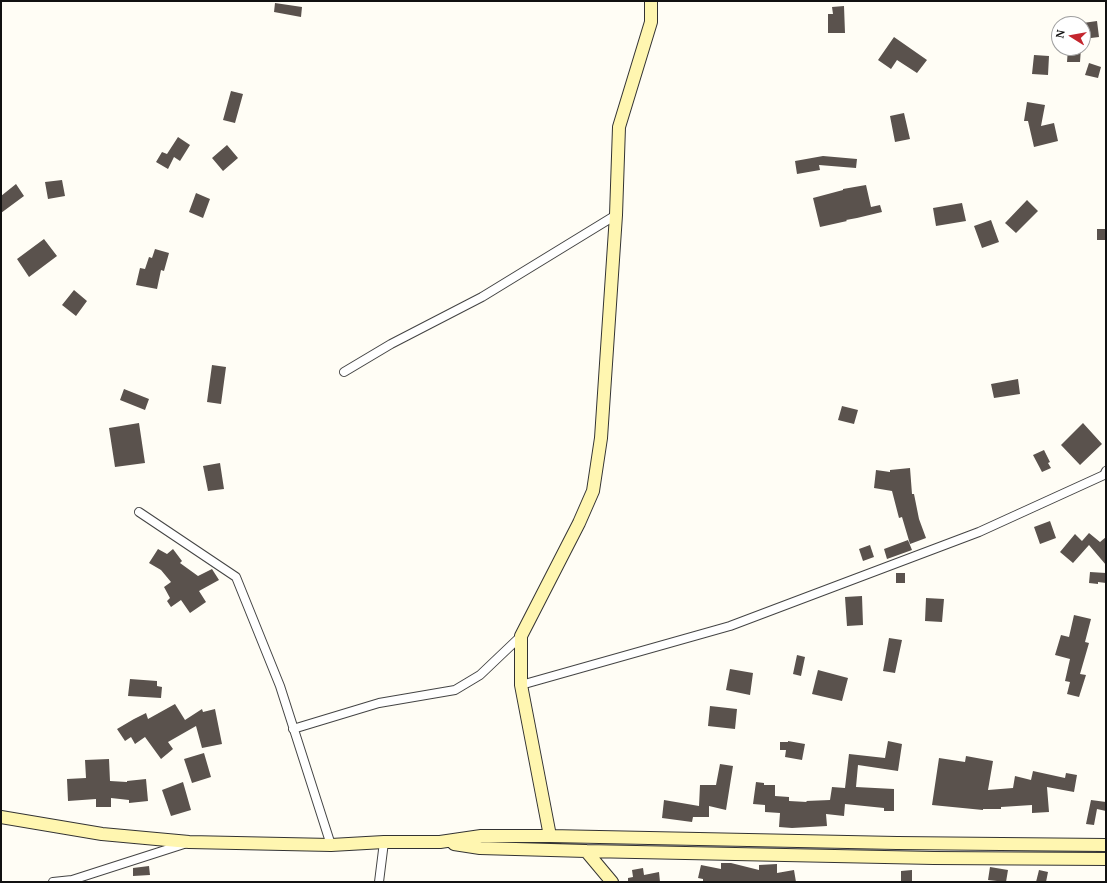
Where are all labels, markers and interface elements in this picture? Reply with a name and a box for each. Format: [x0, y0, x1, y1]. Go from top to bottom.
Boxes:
north arrow [1051, 16, 1091, 56]
text: N [1053, 28, 1068, 39]

